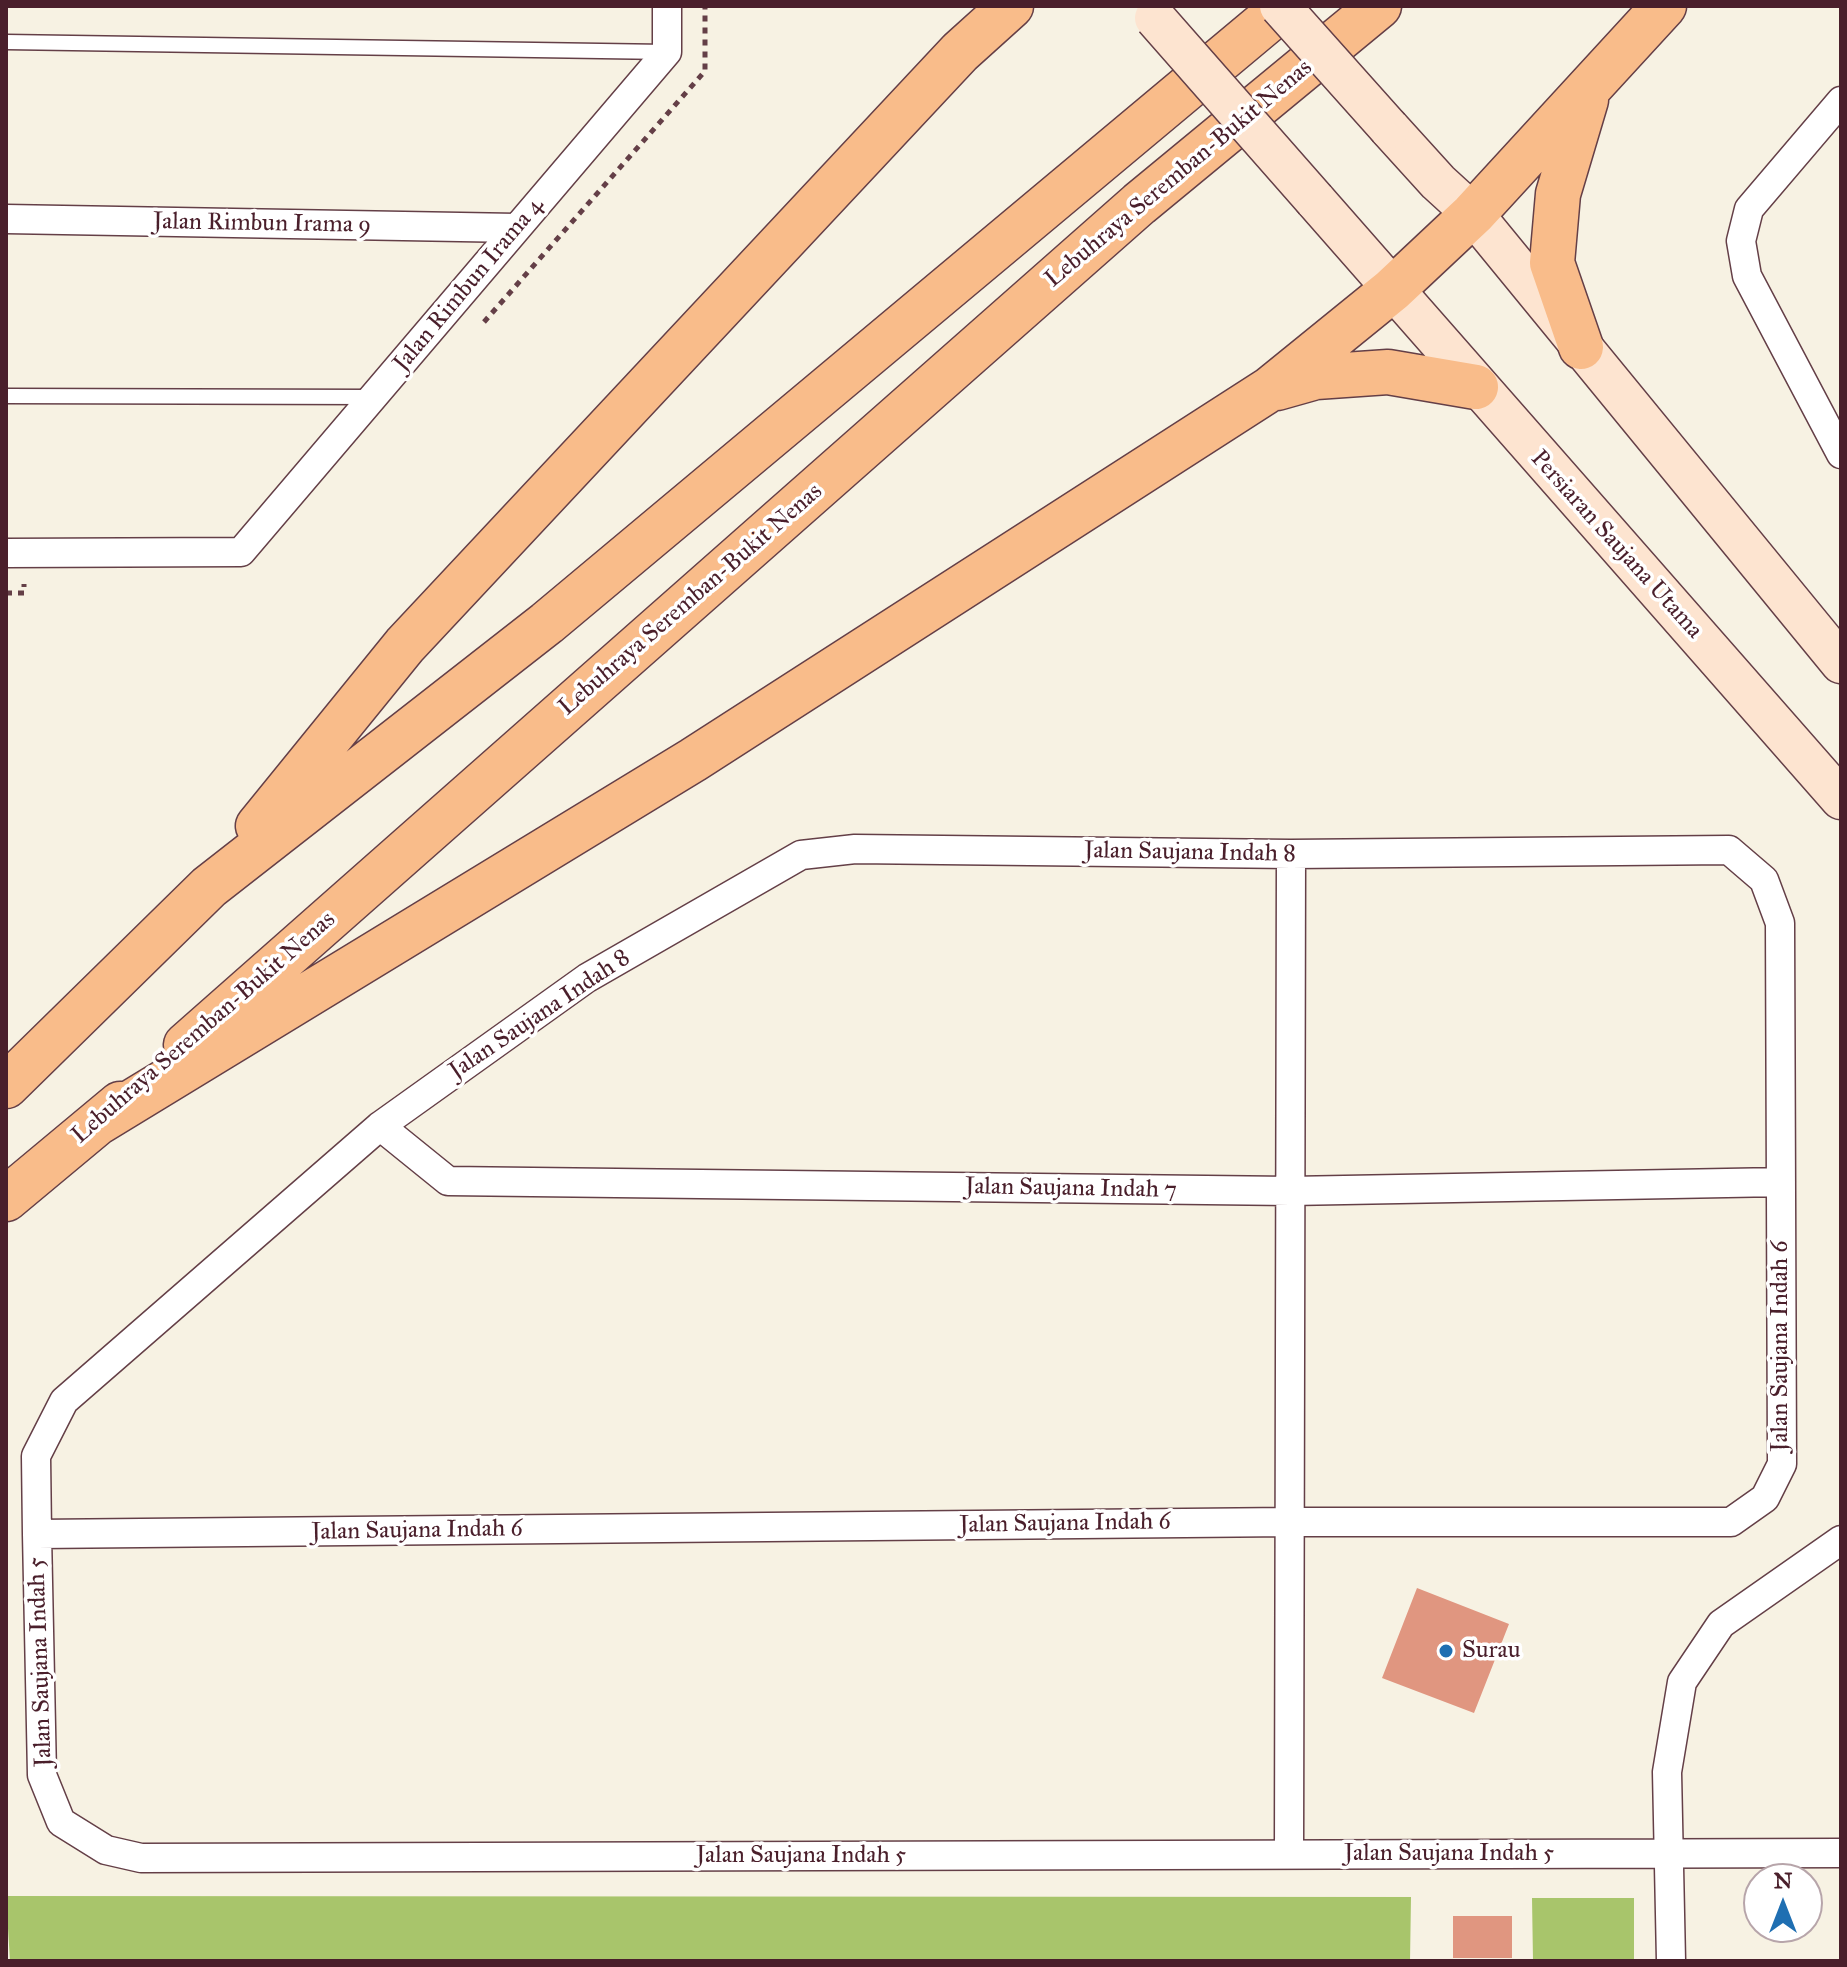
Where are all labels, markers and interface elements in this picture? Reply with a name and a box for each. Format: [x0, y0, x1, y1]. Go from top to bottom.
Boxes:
street label: Lebuhraya Seremban-Bukit Nenas [1040, 54, 1318, 294]
street label: Jalan Rimbun Irama 4 [388, 192, 550, 378]
street label: Jalan Rimbun Irama 9 [153, 208, 371, 240]
street label: Persiaran Saujana Utama [1524, 445, 1708, 645]
street label: Lebuhraya Seremban-Bukit Nenas [553, 478, 829, 722]
street label: Jalan Saujana Indah 8 [1084, 837, 1296, 869]
street label: Lebuhraya Seremban-Bukit Nenas [66, 906, 342, 1150]
street label: Jalan Saujana Indah 8 [444, 944, 636, 1086]
street label: Jalan Saujana Indah 7 [965, 1173, 1177, 1205]
street label: Jalan Saujana Indah 6 [1767, 1240, 1795, 1452]
street label: Jalan Saujana Indah 6 [959, 1508, 1171, 1540]
street label: Jalan Saujana Indah 6 [311, 1515, 523, 1547]
street label: Jalan Saujana Indah 5 [23, 1556, 59, 1768]
place label: Surau [1462, 1637, 1521, 1665]
marker: Surau [1437, 1642, 1455, 1660]
street label: Jalan Saujana Indah 5 [1344, 1840, 1554, 1868]
street label: Jalan Saujana Indah 5 [696, 1842, 906, 1870]
north arrow [1743, 1863, 1823, 1943]
text: N [1774, 1867, 1792, 1894]

